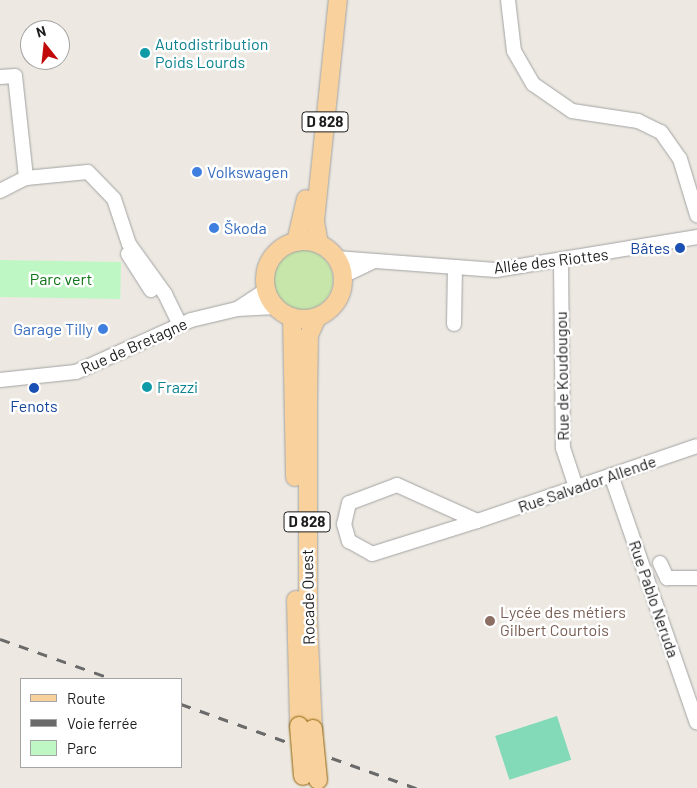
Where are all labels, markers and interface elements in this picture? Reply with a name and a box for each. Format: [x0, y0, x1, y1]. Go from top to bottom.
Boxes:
north arrow [20, 20, 70, 70]
text: N [34, 22, 48, 41]
place label: Autodistribution Poids Lourds [155, 34, 268, 72]
marker: Autodistribution Poids Lourds [139, 47, 151, 59]
road number: D 828 [301, 110, 349, 134]
place label: Volkswagen [207, 162, 288, 182]
marker: Volkswagen [191, 166, 203, 178]
place label: Škoda [224, 218, 267, 238]
marker: Škoda [208, 222, 220, 234]
place label: Bâtes [630, 238, 670, 258]
marker: Bâtes [674, 242, 686, 254]
street label: Allée des Riottes [493, 244, 609, 278]
park label: Parc vert [30, 269, 92, 289]
street label: Rue de Koudougou [551, 311, 573, 441]
street label: Rue de Bretagne [78, 314, 190, 378]
place label: Garage Tilly [13, 319, 93, 339]
marker: Garage Tilly [97, 323, 109, 335]
place label: Frazzi [157, 377, 198, 397]
marker: Frazzi [141, 381, 153, 393]
marker: Fenots [28, 382, 40, 394]
place label: Fenots [10, 396, 58, 416]
street label: Rue Salvador Allende [515, 451, 659, 517]
road number: D 828 [283, 510, 331, 534]
street label: Rue Pablo Neruda [625, 538, 683, 660]
street label: Rocade Ouest [298, 549, 318, 645]
place label: Lycée des métiers Gilbert Courtois [500, 602, 626, 640]
marker: Lycée des métiers Gilbert Courtois [484, 615, 496, 627]
legend [20, 678, 182, 768]
text: Route [67, 689, 106, 707]
text: Voie ferrée [67, 714, 138, 732]
text: Parc [67, 739, 97, 757]

